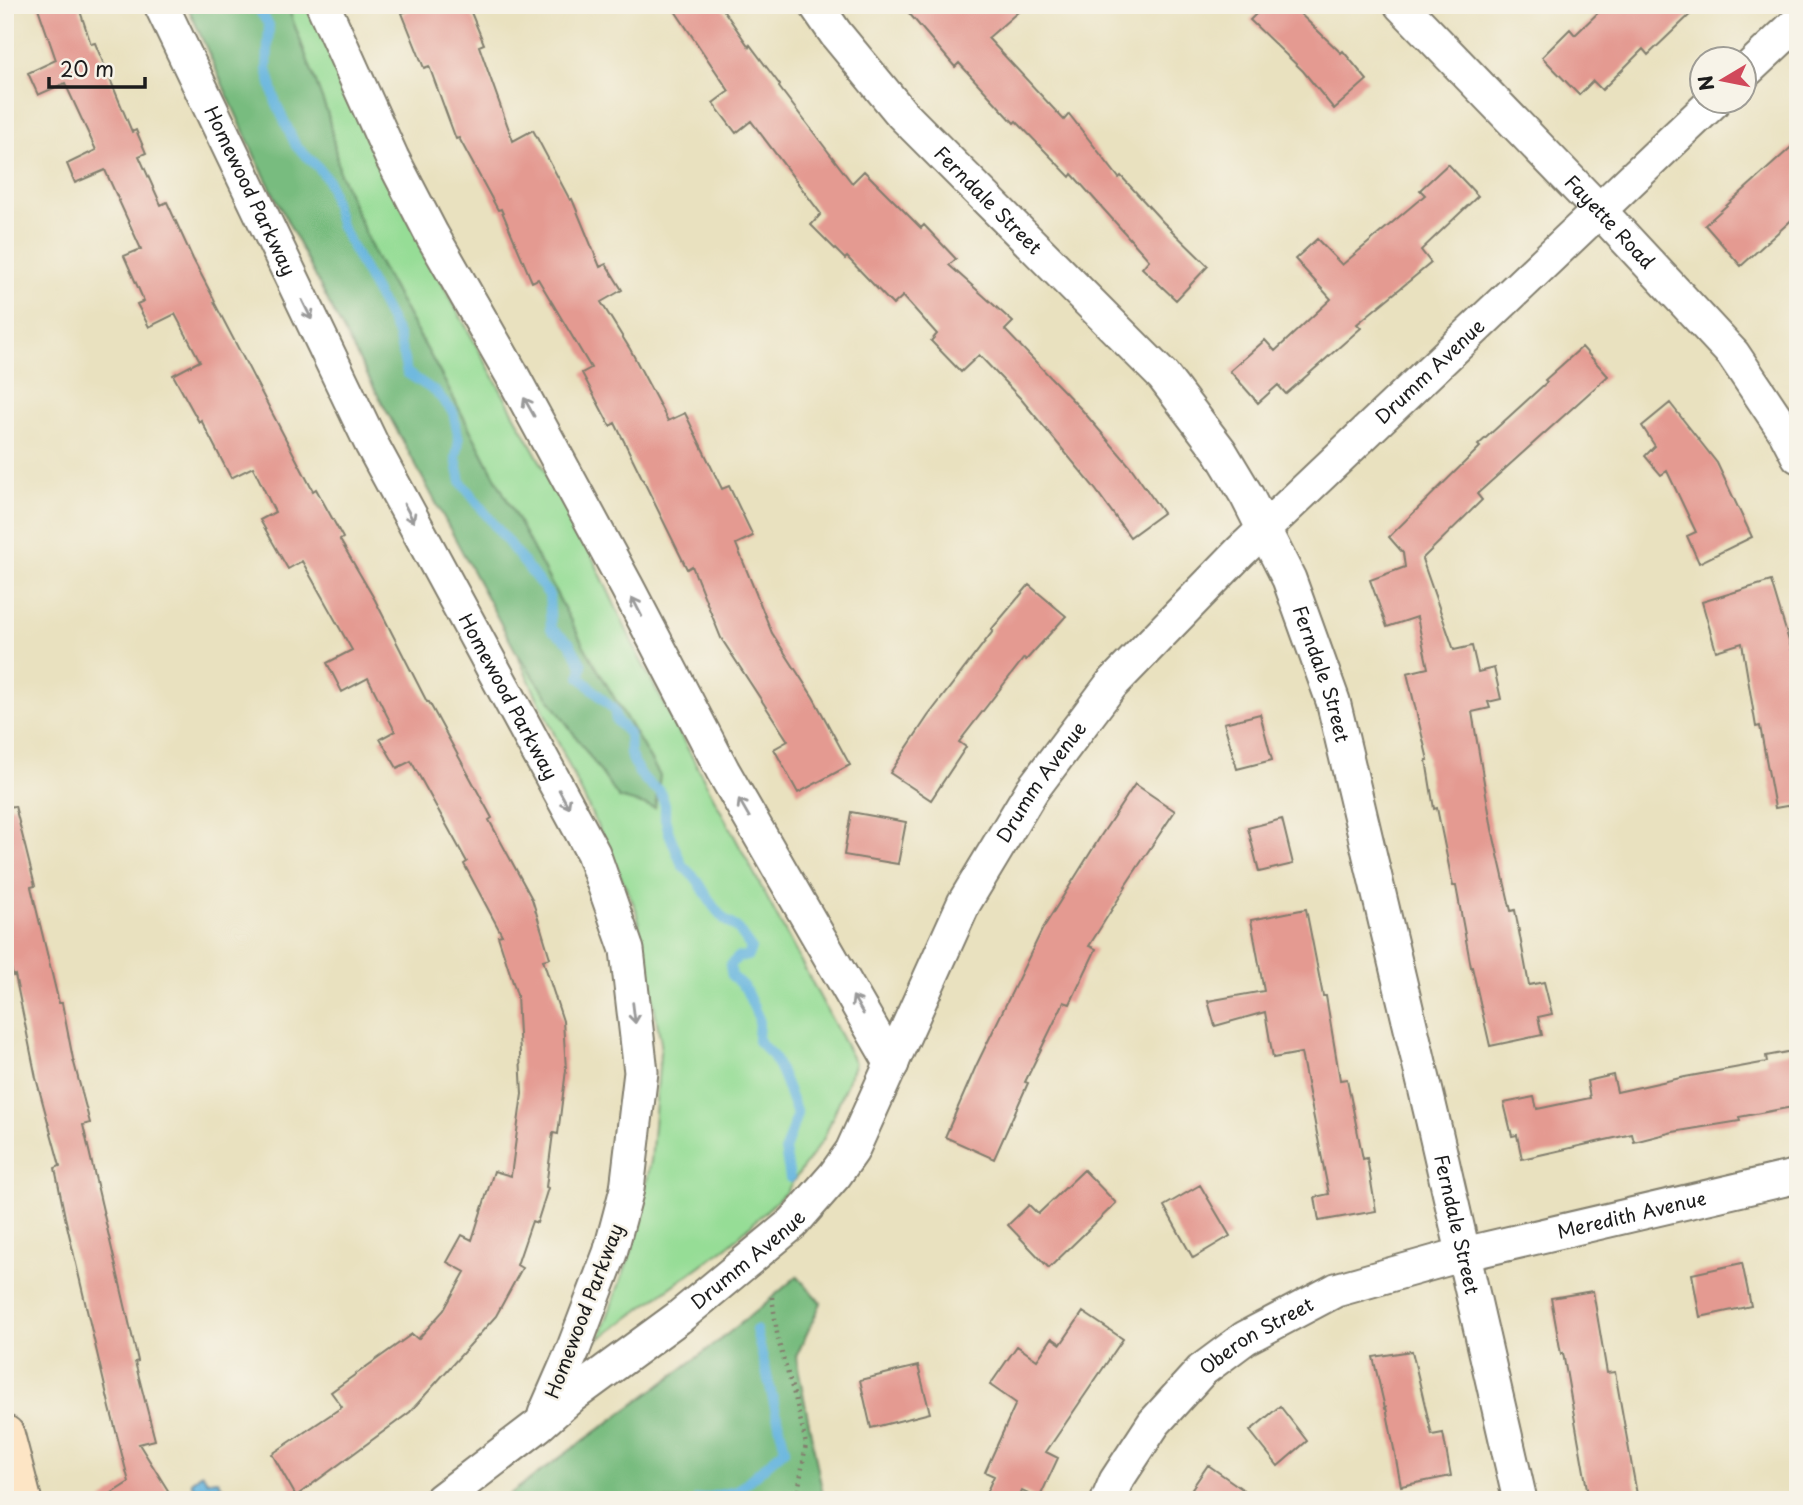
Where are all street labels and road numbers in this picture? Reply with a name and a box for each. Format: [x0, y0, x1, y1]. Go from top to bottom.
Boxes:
street label: Homewood Parkway [198, 101, 304, 280]
street label: Ferndale Street [929, 139, 1049, 260]
street label: Fayette Road [1559, 168, 1662, 275]
street label: Drumm Avenue [1368, 312, 1490, 430]
street label: Ferndale Street [1287, 601, 1357, 745]
street label: Homewood Parkway [453, 608, 566, 784]
street label: Drumm Avenue [989, 715, 1092, 847]
street label: Ferndale Street [1428, 1152, 1487, 1297]
street label: Meredith Avenue [1554, 1183, 1708, 1245]
street label: Drumm Avenue [684, 1204, 811, 1315]
street label: Homewood Parkway [537, 1219, 629, 1402]
street label: Oberon Street [1193, 1289, 1318, 1381]

